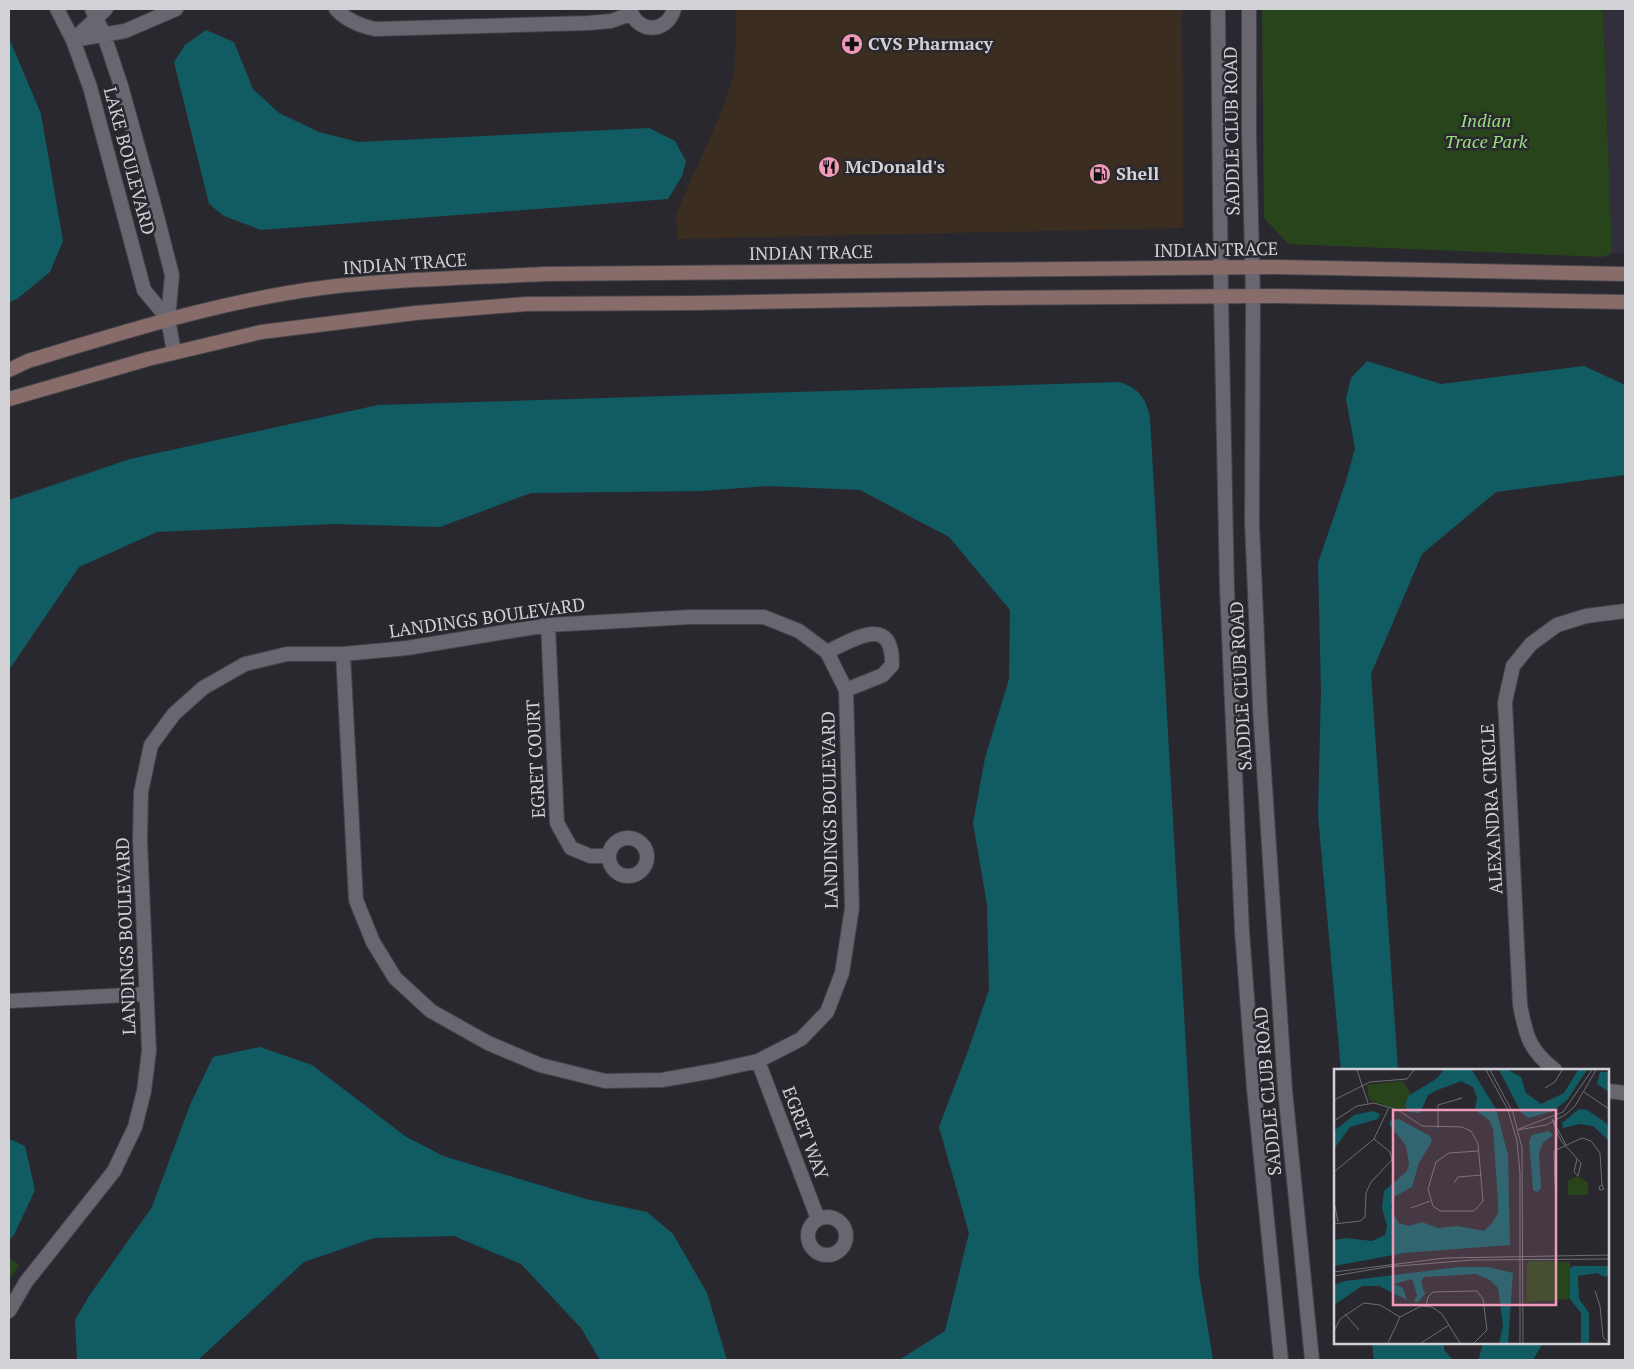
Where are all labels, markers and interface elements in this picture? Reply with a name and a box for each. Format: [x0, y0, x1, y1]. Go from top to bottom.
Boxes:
place label: CVS Pharmacy [868, 31, 994, 55]
pharmacy icon: CVS Pharmacy [840, 32, 864, 56]
street label: SADDLE CLUB ROAD [1218, 46, 1244, 216]
street label: LAKE BOULEVARD [99, 84, 161, 237]
park label: Indian Trace Park [1445, 108, 1528, 153]
place label: McDonald's [845, 154, 945, 178]
restaurant icon: McDonald's [817, 155, 841, 179]
place label: Shell [1116, 161, 1159, 185]
fuel station icon: Shell [1088, 162, 1112, 186]
street label: INDIAN TRACE [1154, 236, 1278, 262]
street label: INDIAN TRACE [749, 239, 873, 265]
street label: INDIAN TRACE [342, 247, 468, 279]
street label: LANDINGS BOULEVARD [387, 591, 586, 643]
street label: SADDLE CLUB ROAD [1224, 601, 1256, 771]
street label: EGRET COURT [520, 699, 550, 819]
street label: LANDINGS BOULEVARD [815, 711, 843, 909]
street label: ALEXANDRA CIRCLE [1475, 723, 1507, 895]
street label: LANDINGS BOULEVARD [110, 837, 140, 1035]
street label: SADDLE CLUB ROAD [1248, 1006, 1286, 1177]
inset map [1334, 1069, 1609, 1344]
street label: EGRET WAY [777, 1083, 835, 1183]

